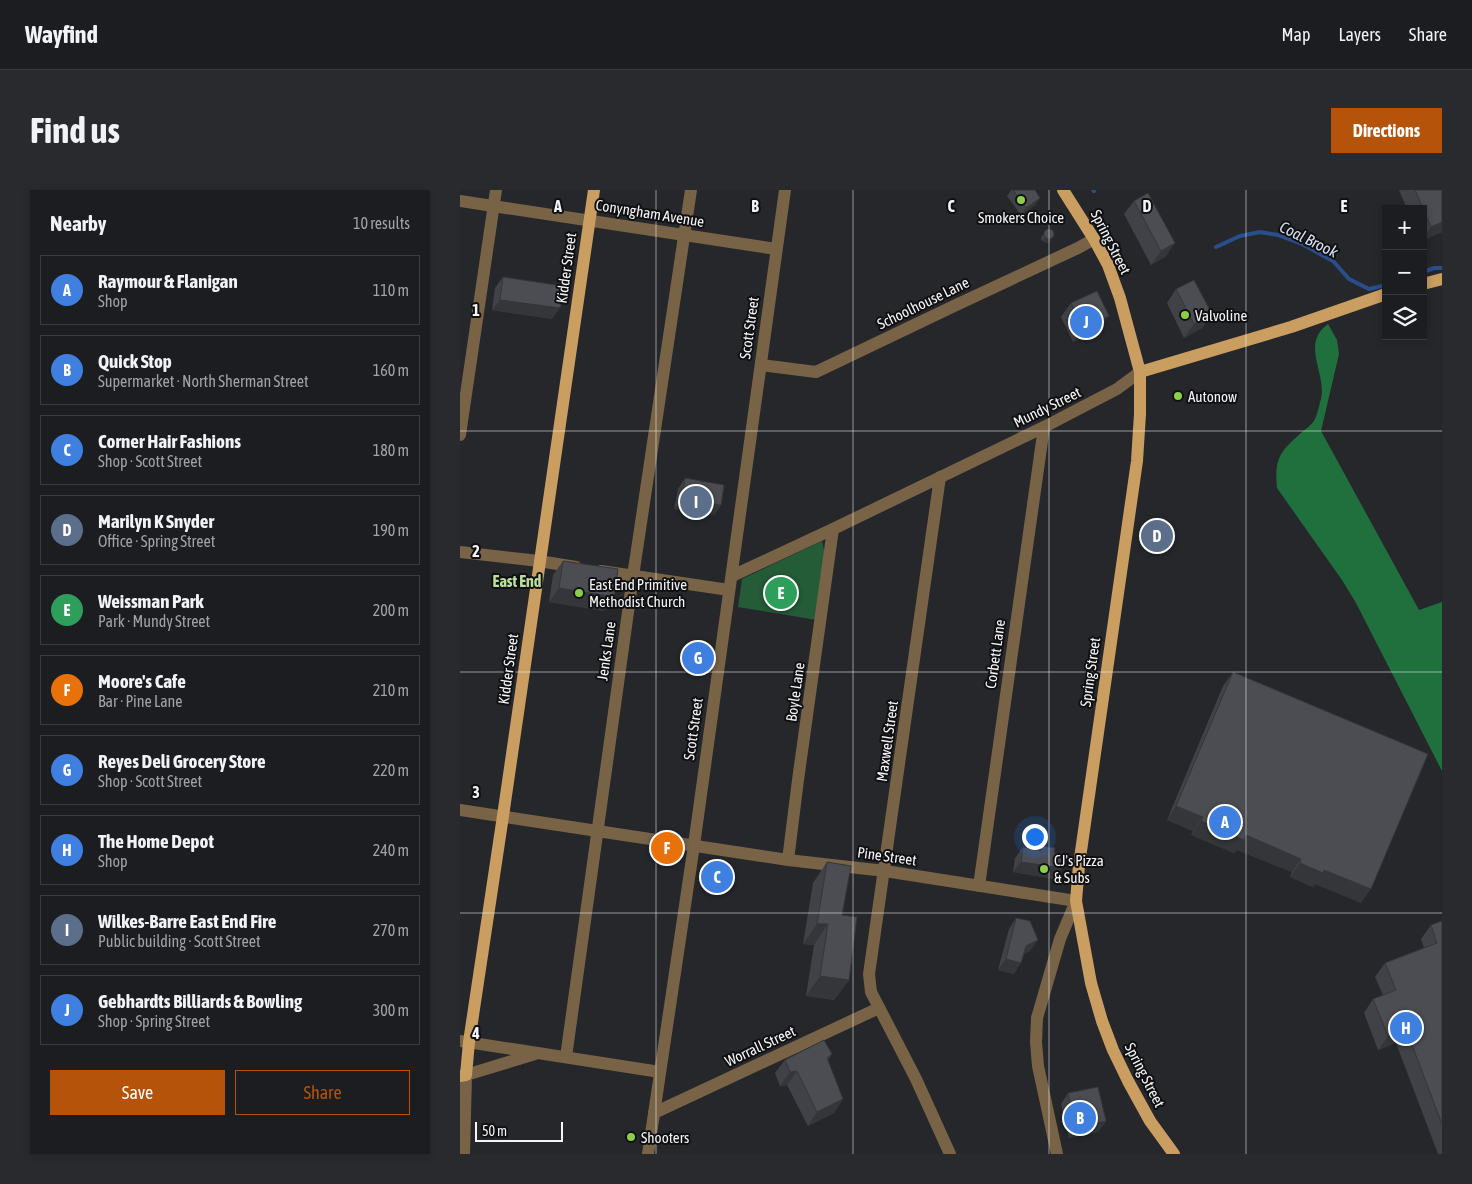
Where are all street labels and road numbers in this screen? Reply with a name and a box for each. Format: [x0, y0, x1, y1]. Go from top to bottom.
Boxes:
street label: Conyngham Avenue [595, 196, 706, 230]
street label: Spring Street [1088, 207, 1134, 277]
street label: Kidder Street [553, 232, 579, 304]
street label: Schoolhouse Lane [874, 273, 972, 333]
street label: Scott Street [736, 296, 762, 360]
street label: Mundy Street [1011, 383, 1083, 431]
street label: Corbett Lane [982, 618, 1008, 690]
street label: Jenks Lane [593, 620, 619, 682]
street label: Kidder Street [495, 633, 521, 705]
street label: Spring Street [1077, 636, 1103, 708]
street label: Boyle Lane [782, 661, 808, 723]
street label: Scott Street [680, 697, 706, 761]
street label: Maxwell Street [873, 699, 901, 783]
street label: Pine Street [856, 843, 918, 869]
street label: Worrall Street [722, 1022, 798, 1070]
street label: Spring Street [1122, 1040, 1168, 1110]

